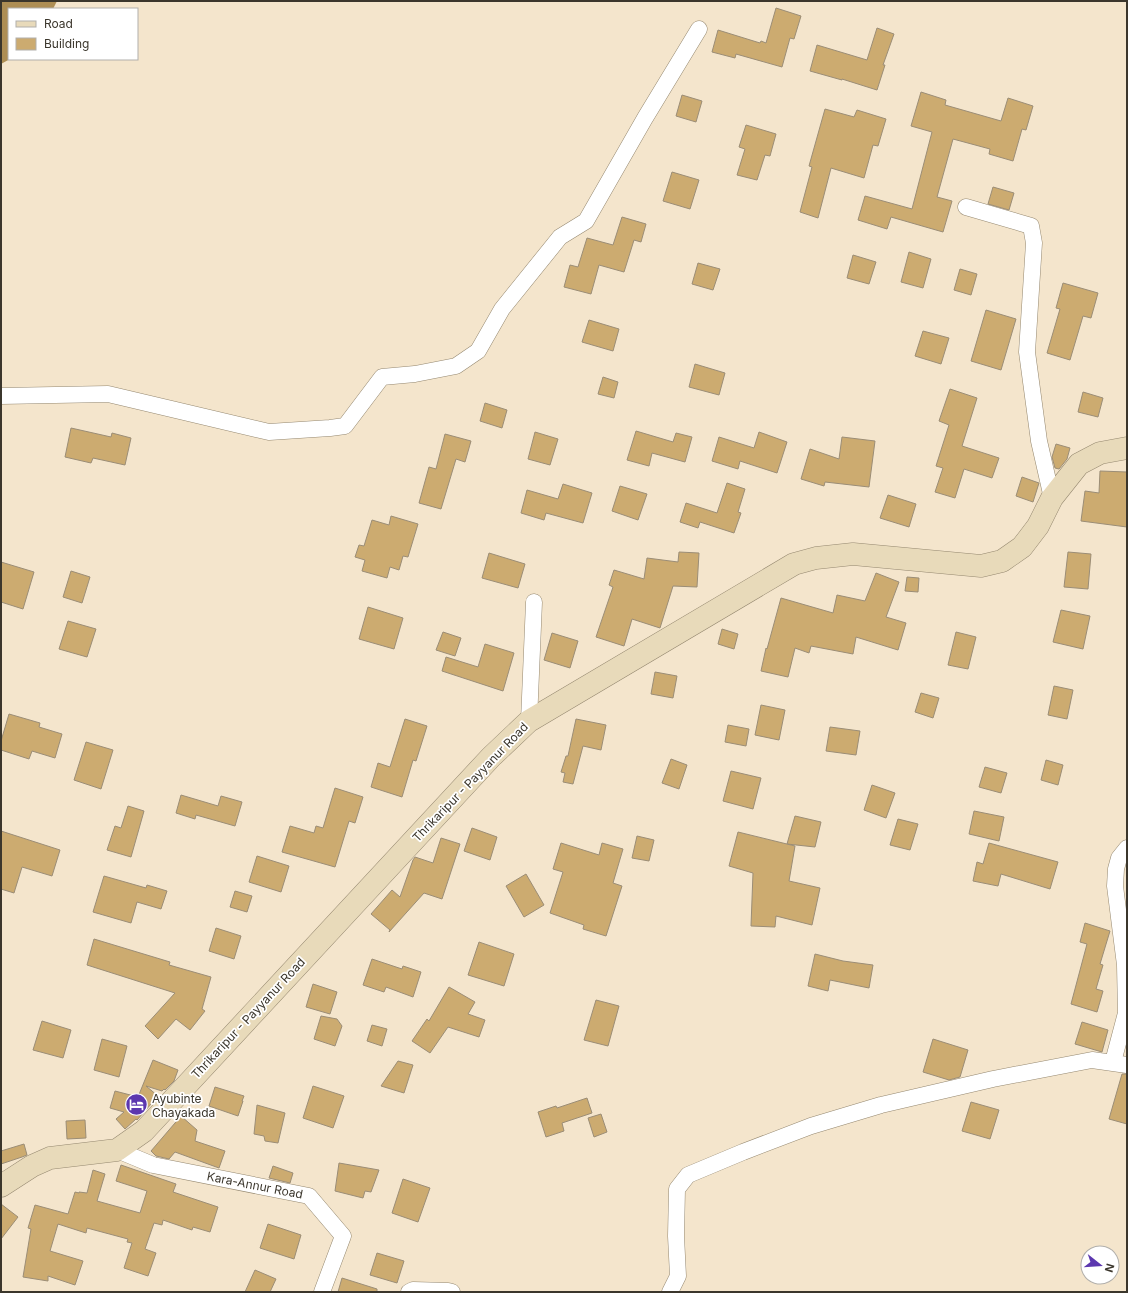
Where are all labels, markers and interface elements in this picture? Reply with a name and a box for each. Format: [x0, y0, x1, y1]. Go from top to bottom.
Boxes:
legend [8, 8, 138, 60]
text: Road [44, 16, 73, 31]
text: Building [44, 36, 89, 51]
street label: Thrikaripur - Payyanur Road [409, 719, 531, 845]
street label: Thrikaripur - Payyanur Road [188, 954, 308, 1082]
place label: Ayubinte Chayakada [152, 1091, 215, 1120]
hotel icon: Ayubinte Chayakada [123, 1092, 149, 1118]
street label: Kara-Annur Road [206, 1168, 304, 1202]
north arrow [1080, 1245, 1120, 1285]
text: N [1102, 1262, 1117, 1274]

